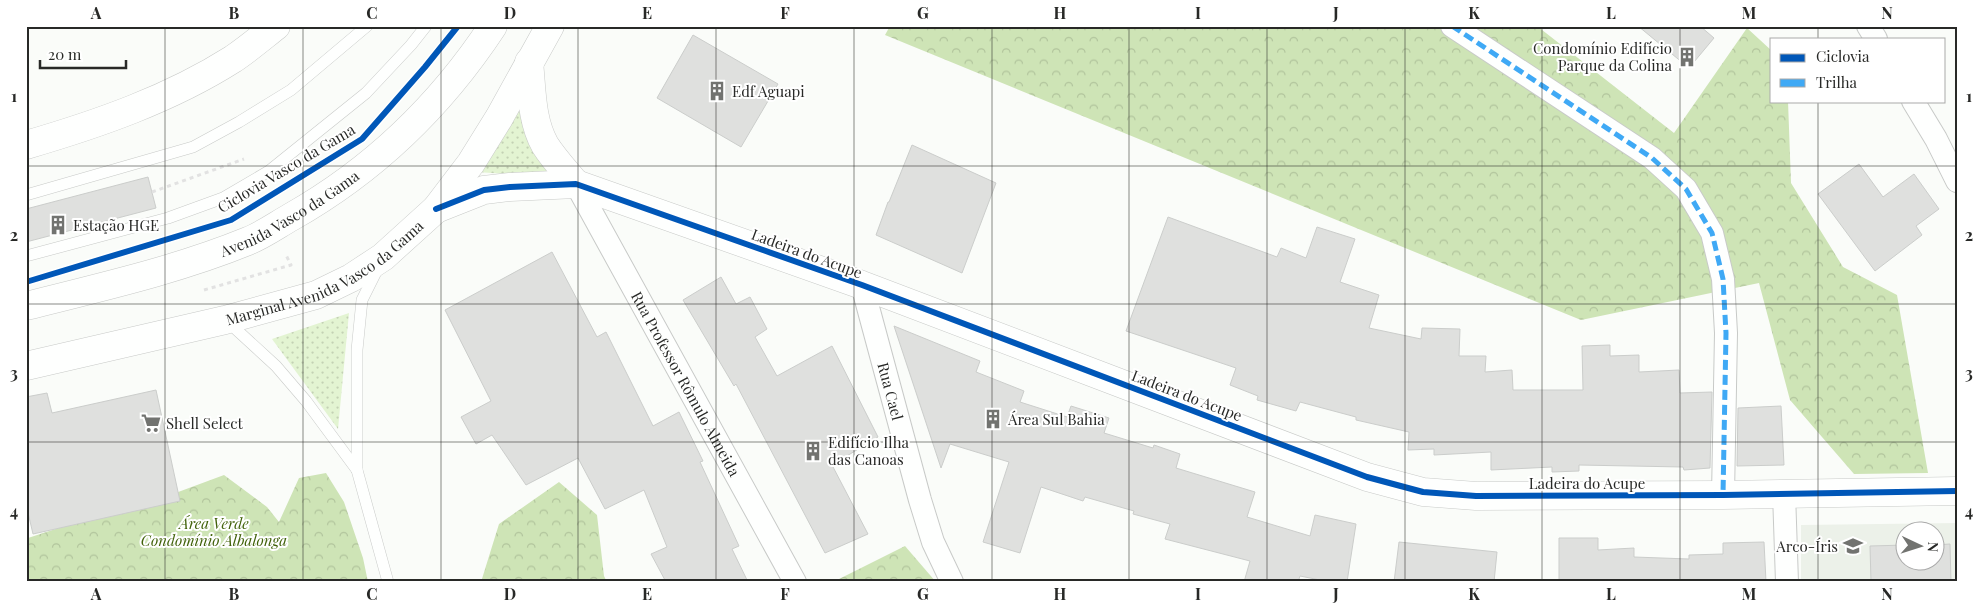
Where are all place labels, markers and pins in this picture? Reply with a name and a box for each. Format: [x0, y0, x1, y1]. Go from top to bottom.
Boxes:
place label: Condomínio Edifício Parque da Colina [1533, 38, 1673, 75]
building icon: Condomínio Edifício Parque da Colina [1676, 46, 1698, 68]
building icon: Edf Aguapi [706, 80, 728, 102]
place label: Edf Aguapi [732, 81, 805, 101]
building icon: Estação HGE [47, 214, 69, 236]
place label: Estação HGE [73, 215, 159, 235]
building icon: Área Sul Bahia [982, 408, 1004, 430]
place label: Área Sul Bahia [1007, 409, 1105, 429]
supermarket icon: Shell Select [140, 412, 162, 434]
place label: Shell Select [166, 413, 244, 433]
place label: Edifício Ilha das Canoas [828, 432, 909, 469]
building icon: Edifício Ilha das Canoas [802, 440, 824, 462]
school or university icon: Arco-Íris [1842, 535, 1864, 557]
place label: Arco-Íris [1775, 536, 1838, 556]

